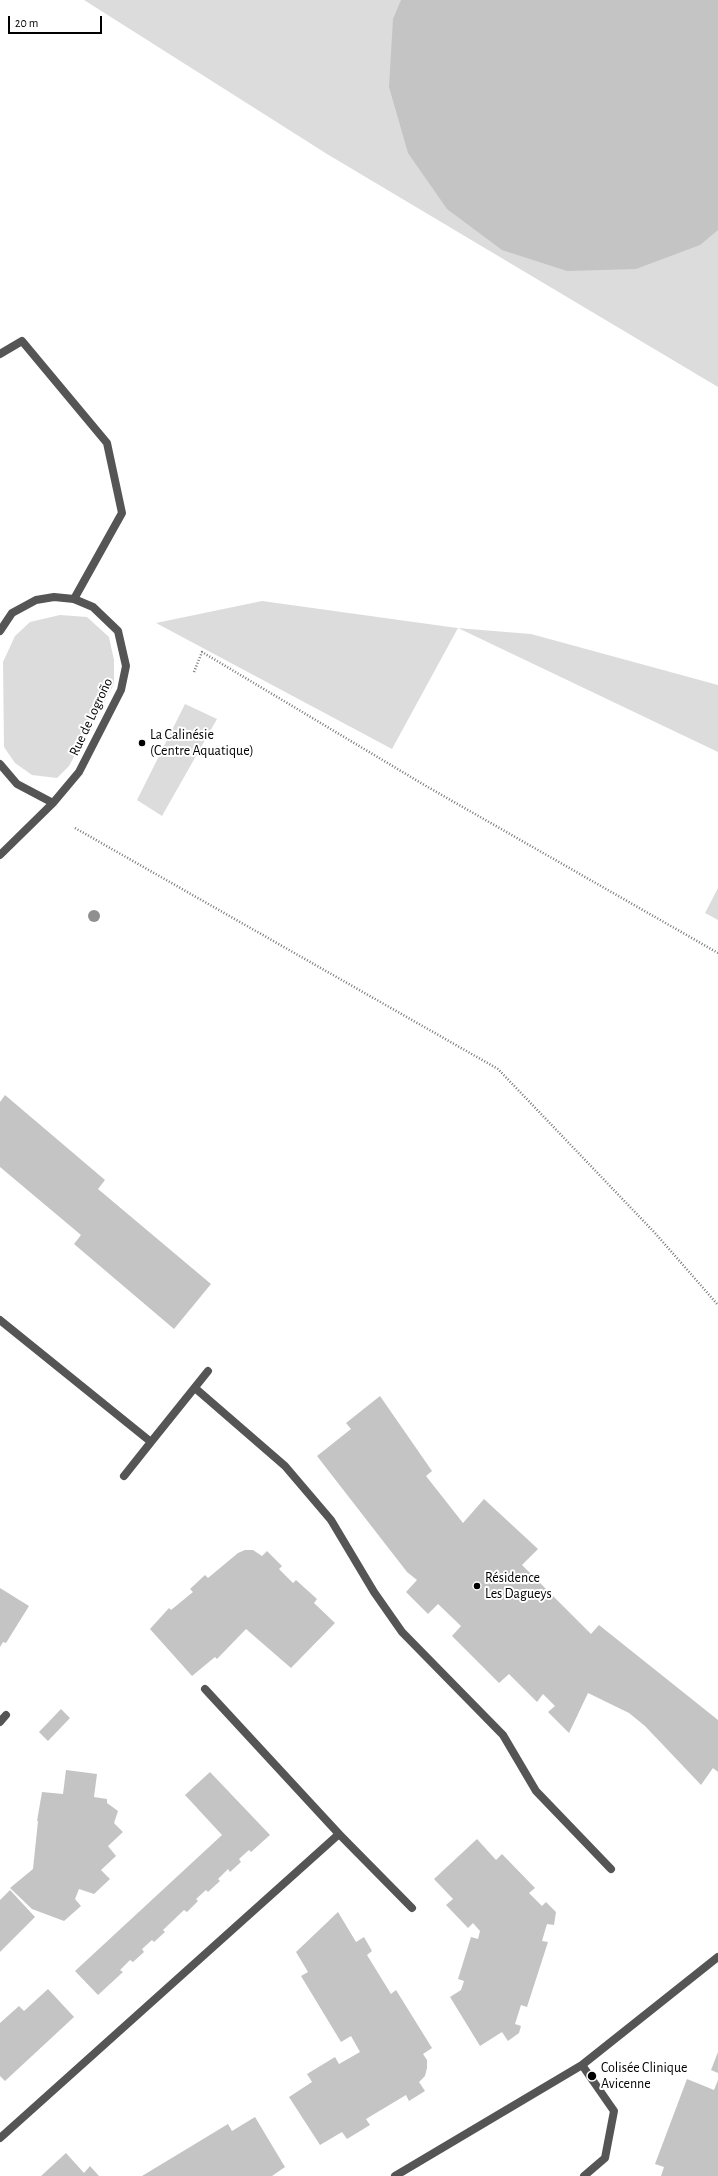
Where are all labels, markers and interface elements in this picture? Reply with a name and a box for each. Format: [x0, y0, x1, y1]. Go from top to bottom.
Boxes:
scale bar [10, 8, 104, 34]
text: 20 m [15, 17, 38, 29]
street label: Rue de Logroño [66, 675, 116, 759]
place label: La Calinésie (Centre Aquatique) [150, 727, 254, 760]
marker: La Calinésie (Centre Aquatique) [137, 738, 147, 748]
place label: Résidence Les Dagueys [485, 1570, 552, 1602]
marker: Résidence Les Dagueys [472, 1581, 482, 1591]
place label: Colisée Clinique Avicenne [601, 2060, 688, 2092]
marker: Colisée Clinique Avicenne [586, 2070, 598, 2082]

